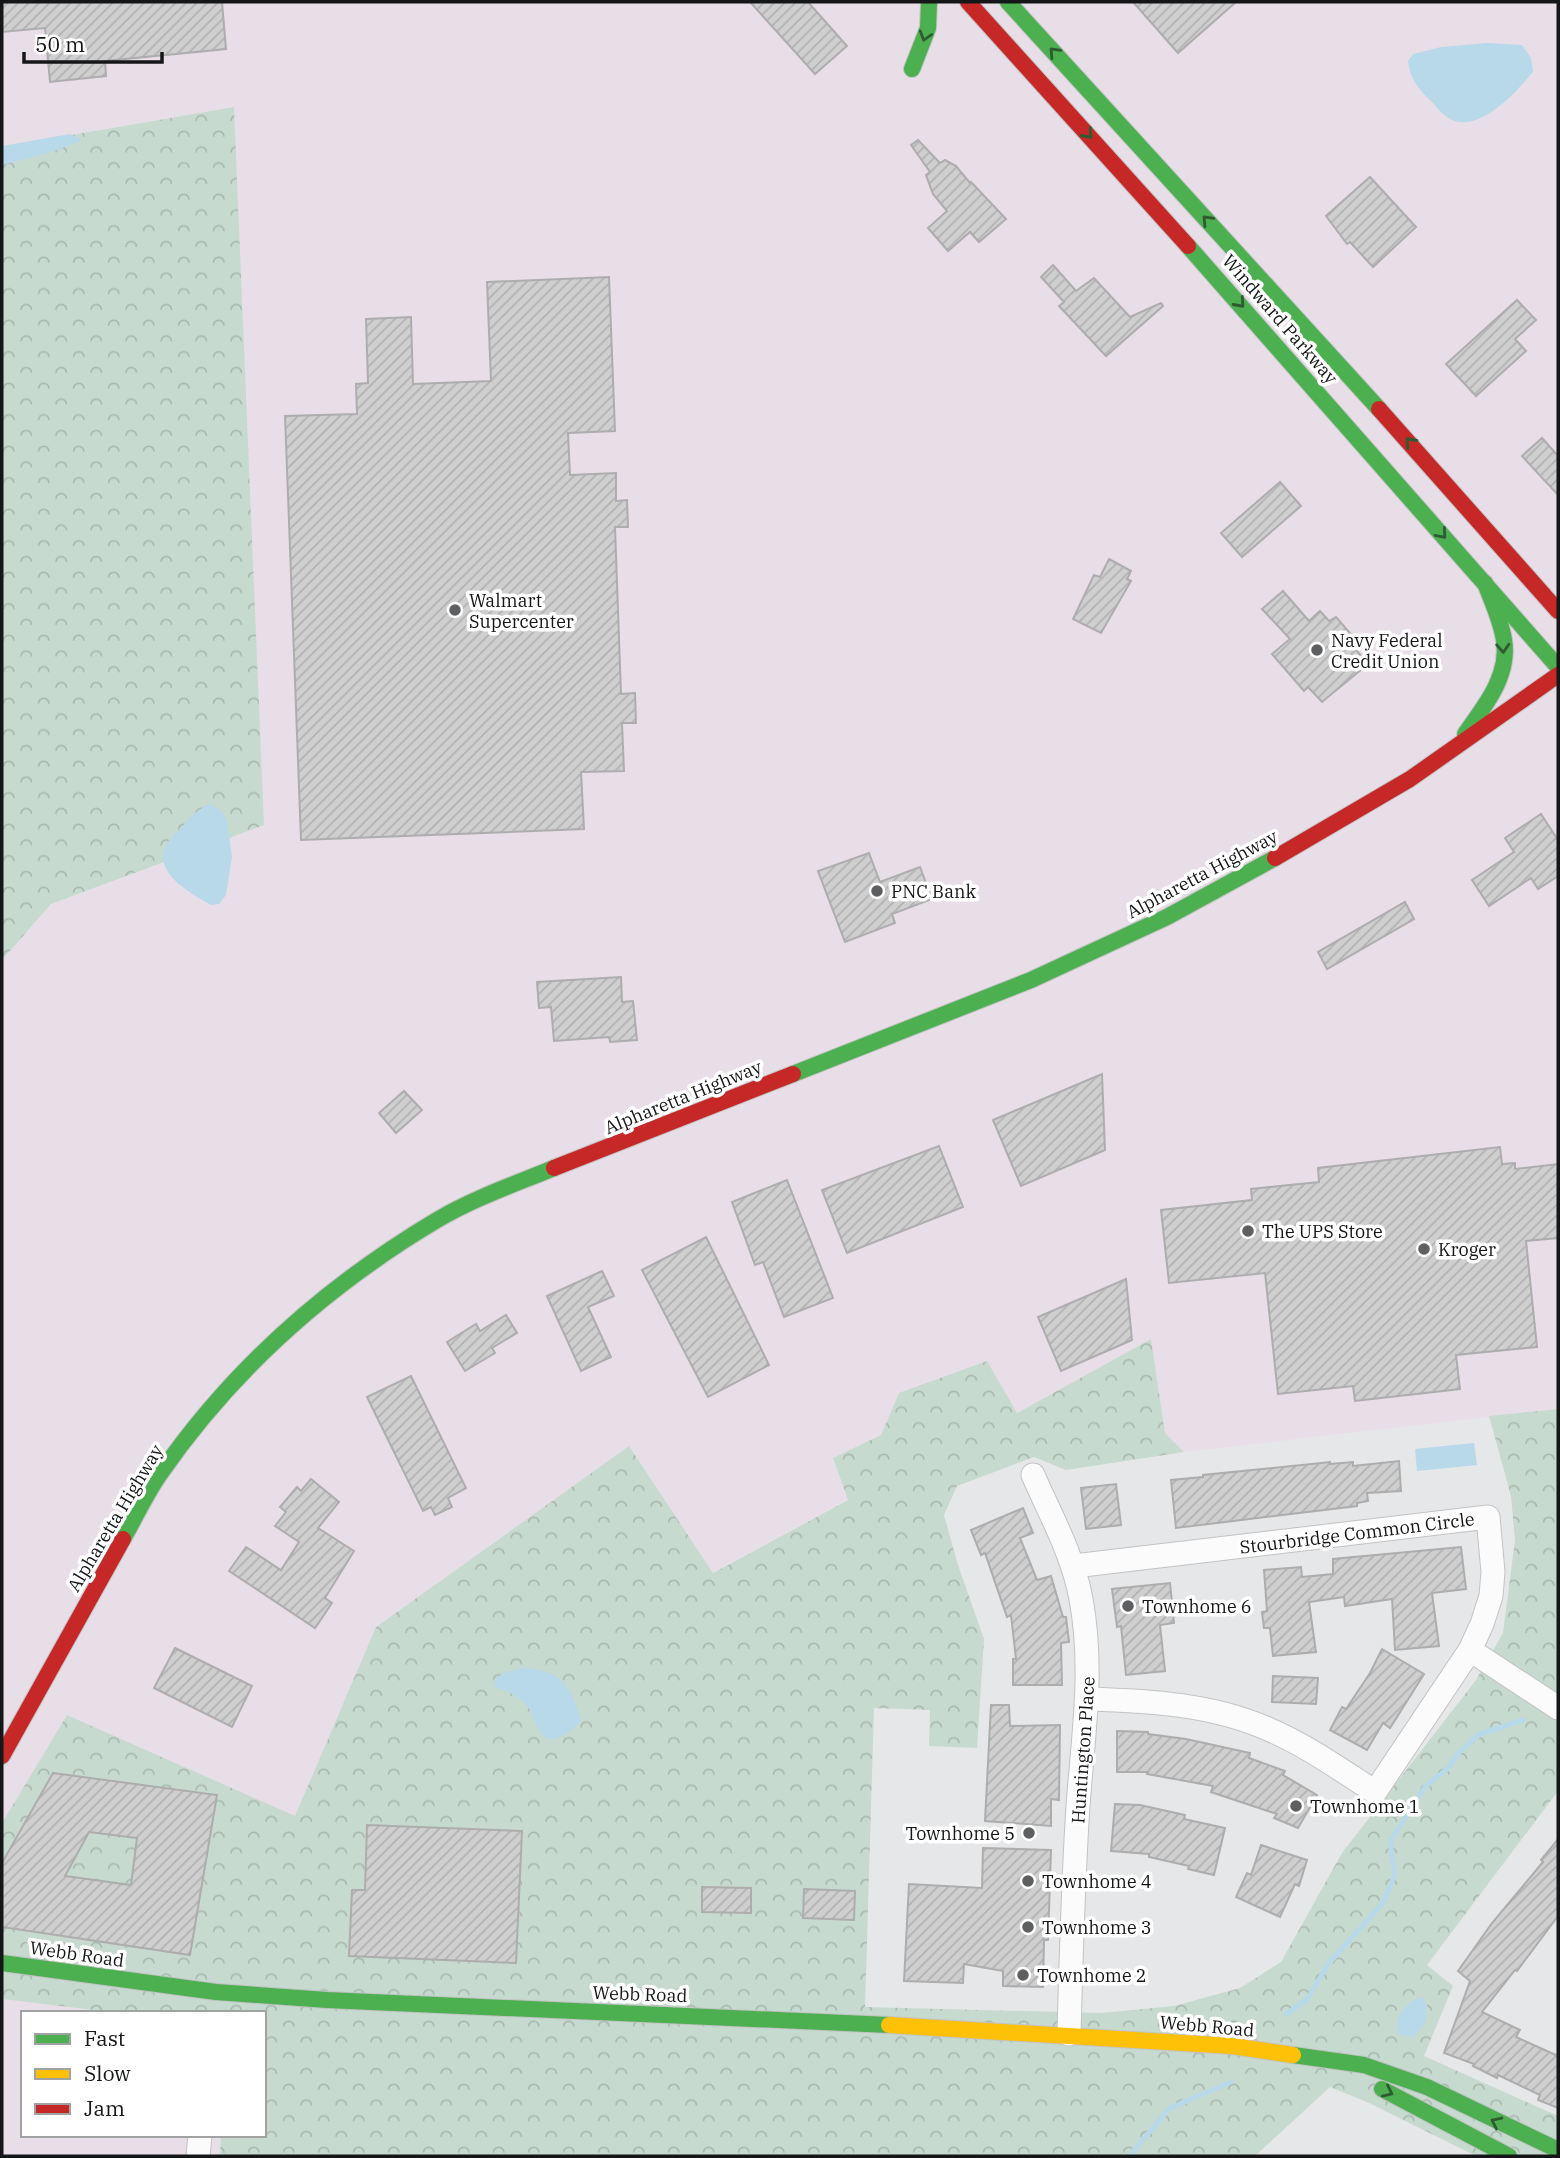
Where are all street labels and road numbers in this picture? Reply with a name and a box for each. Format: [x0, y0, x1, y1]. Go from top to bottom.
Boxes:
street label: Windward Parkway [1217, 249, 1343, 389]
street label: Alpharetta Highway [1123, 824, 1282, 923]
street label: Alpharetta Highway [601, 1055, 765, 1139]
street label: Alpharetta Highway [62, 1440, 168, 1596]
street label: Stourbridge Common Circle [1238, 1507, 1476, 1559]
street label: Huntington Place [1066, 1676, 1100, 1824]
street label: Webb Road [28, 1936, 126, 1972]
street label: Webb Road [592, 1981, 688, 2007]
street label: Webb Road [1159, 2010, 1255, 2042]

